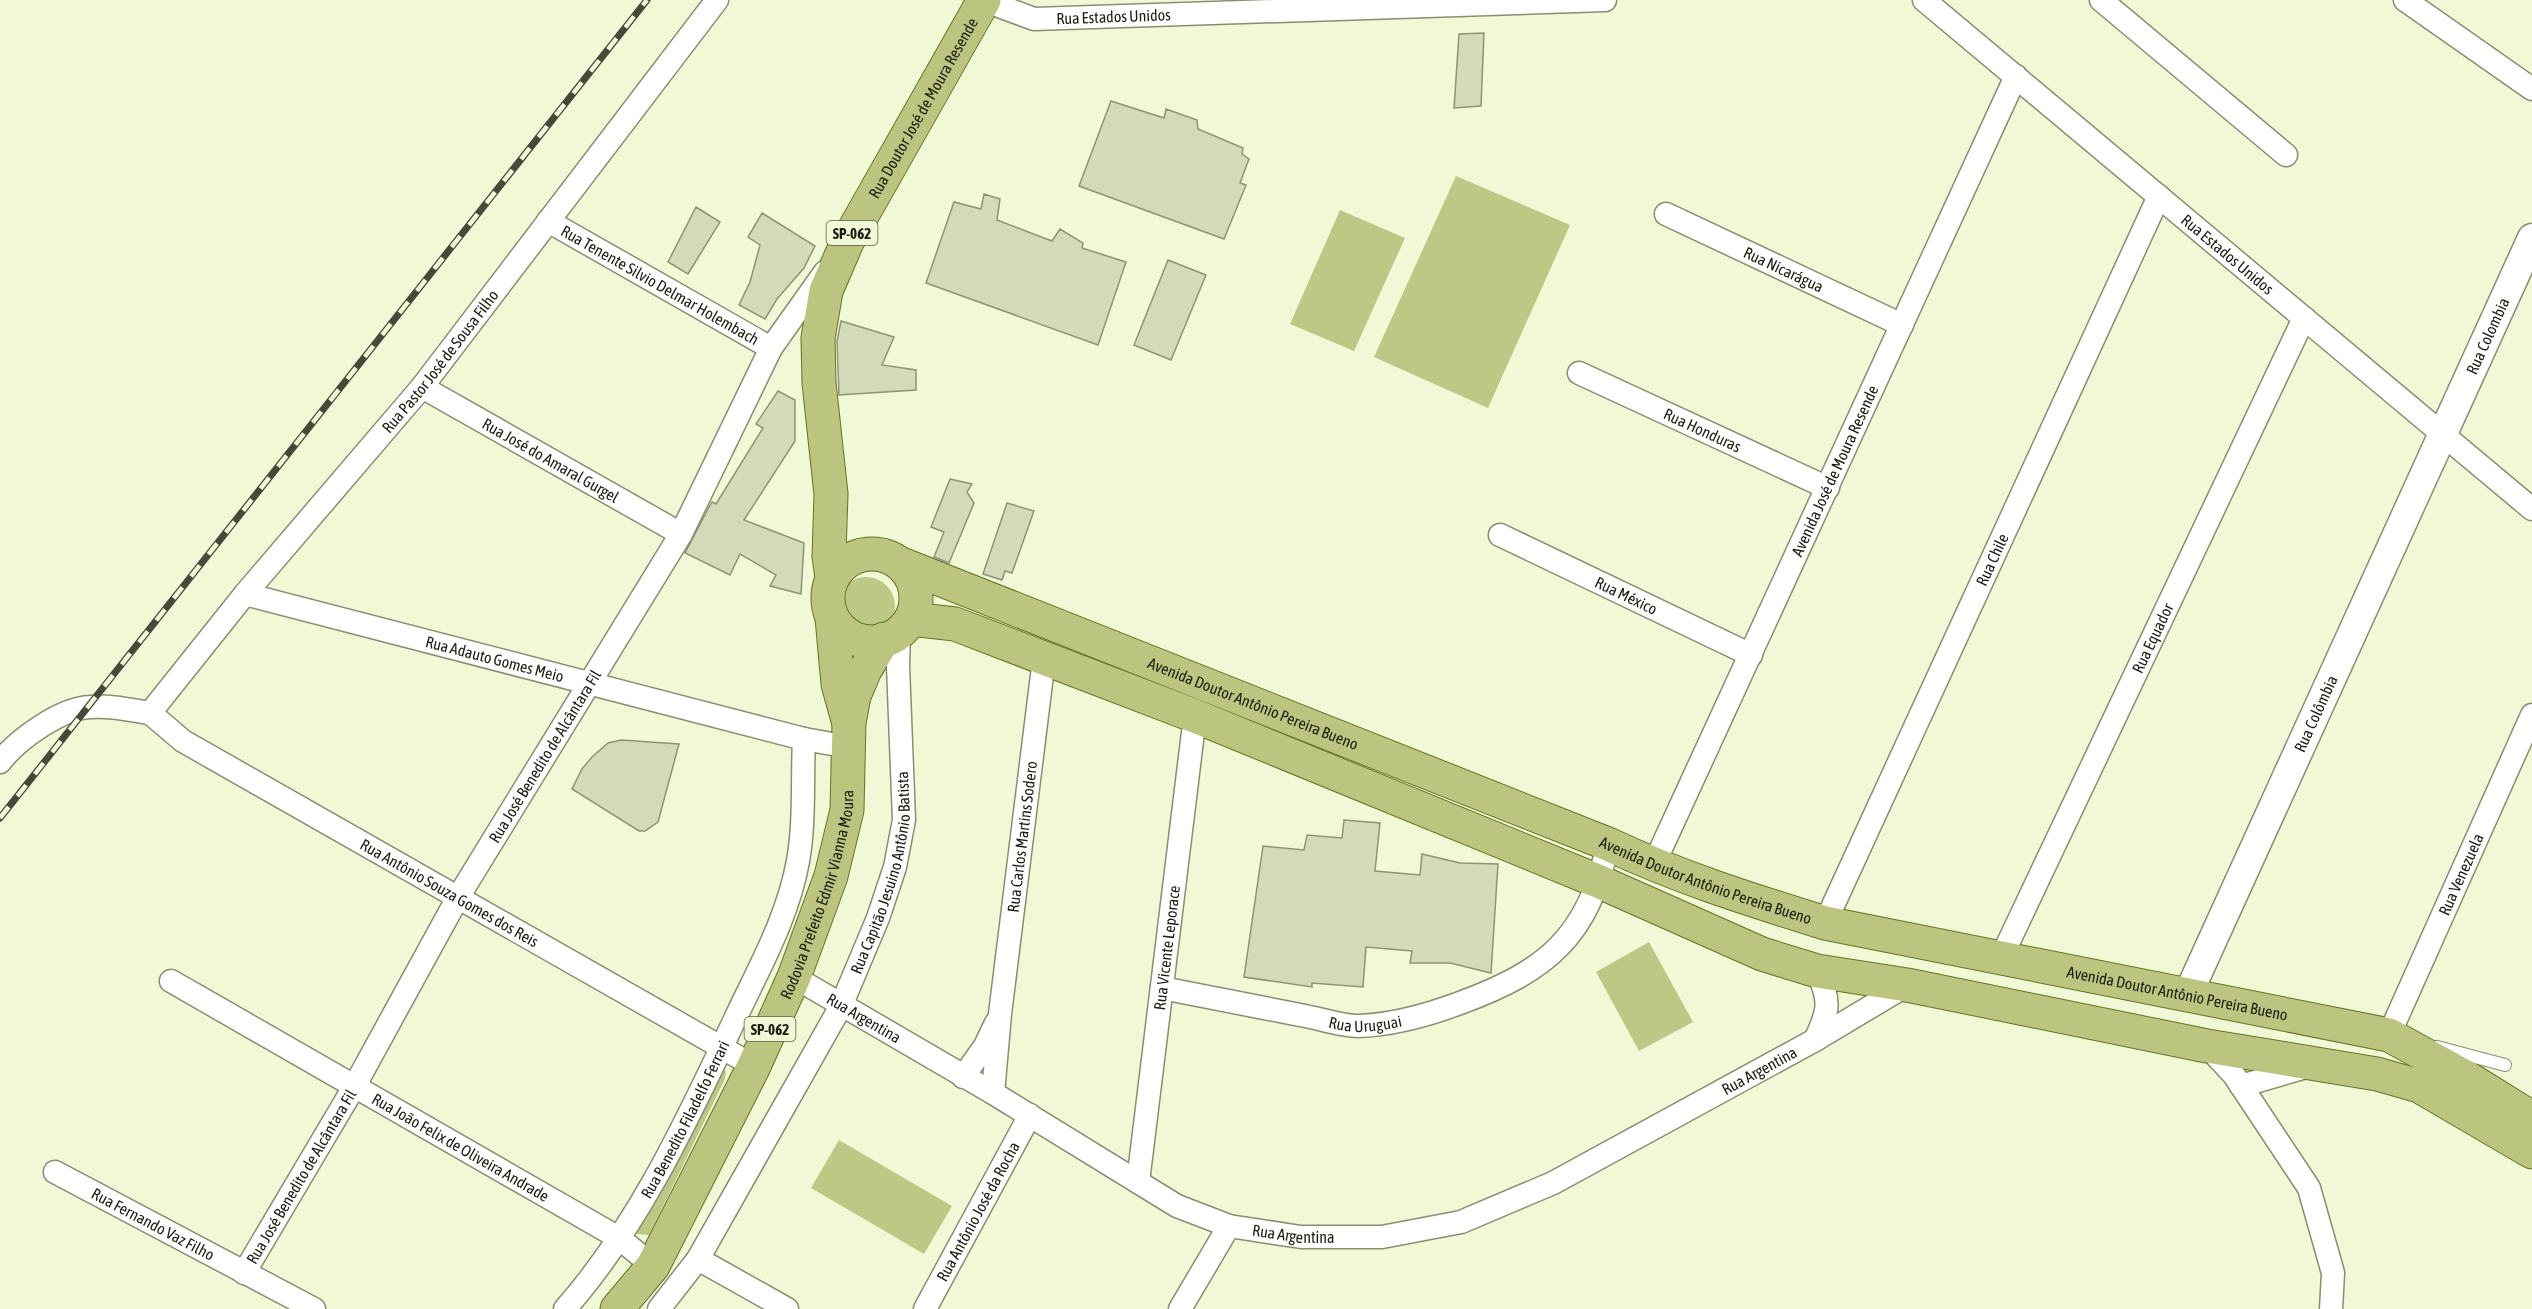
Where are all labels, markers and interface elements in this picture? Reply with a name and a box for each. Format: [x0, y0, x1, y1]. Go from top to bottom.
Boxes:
street label: Rua Estados Unidos [1056, 5, 1171, 27]
street label: Rua Doutor José de Moura Resende [865, 15, 981, 201]
street label: Rua Estados Unidos [2178, 211, 2278, 298]
street label: Rua Tenente Silvio Delmar Holembach [558, 221, 762, 348]
road number: SP-062 [826, 221, 878, 245]
street label: Rua Nicarágua [1741, 243, 1826, 296]
street label: Rua Pastor José de Sousa Filho [378, 286, 502, 436]
street label: Rua Colombia [2462, 295, 2513, 377]
street label: Avenida José de Moura Resende [1788, 382, 1882, 559]
street label: Rua Honduras [1661, 404, 1744, 456]
street label: Rua José do Amaral Gurgel [479, 414, 623, 506]
street label: Rua Chile [1972, 531, 2012, 588]
street label: Rua México [1592, 573, 1660, 618]
street label: Rua Equador [2128, 600, 2177, 676]
street label: Rua Adauto Gomes Meio [424, 632, 566, 685]
street label: Avenida Doutor Antônio Pereira Bueno [1145, 654, 1361, 753]
street label: Rua José Benedito de Alcântara Fil [485, 666, 605, 846]
street label: Rua Colômbia [2290, 673, 2341, 755]
street label: Rua Carlos Martins Sodero [1004, 760, 1040, 913]
street label: Rua Capitão Jesuino Antônio Batista [847, 771, 913, 976]
street label: Rodovia Prefeito Edmir Vianna Moura [776, 790, 856, 1002]
street label: Rua Venezuela [2435, 831, 2487, 918]
street label: Avenida Doutor Antônio Pereira Bueno [1597, 833, 1814, 927]
street label: Rua Antônio Souza Gomes dos Reis [357, 835, 542, 951]
street label: Rua Vicente Leporace [1150, 884, 1183, 1011]
street label: Avenida Doutor Antônio Pereira Bueno [2065, 962, 2289, 1024]
street label: Rua Argentina [824, 989, 904, 1046]
street label: Rua Uruguai [1327, 1012, 1403, 1035]
road number: SP-062 [744, 1017, 796, 1041]
street label: Rua Benedito Filadelfo Ferrari [637, 1038, 732, 1201]
street label: Rua Argentina [1719, 1043, 1800, 1098]
street label: Rua José Benedito de Alcântara Fil [243, 1086, 360, 1267]
street label: Rua João Felix de Oliveira Andrade [369, 1089, 552, 1205]
street label: Rua Antônio José da Rocha [933, 1139, 1023, 1284]
street label: Rua Fernando Vaz Filho [89, 1184, 218, 1264]
street label: Rua Argentina [1251, 1221, 1334, 1246]

